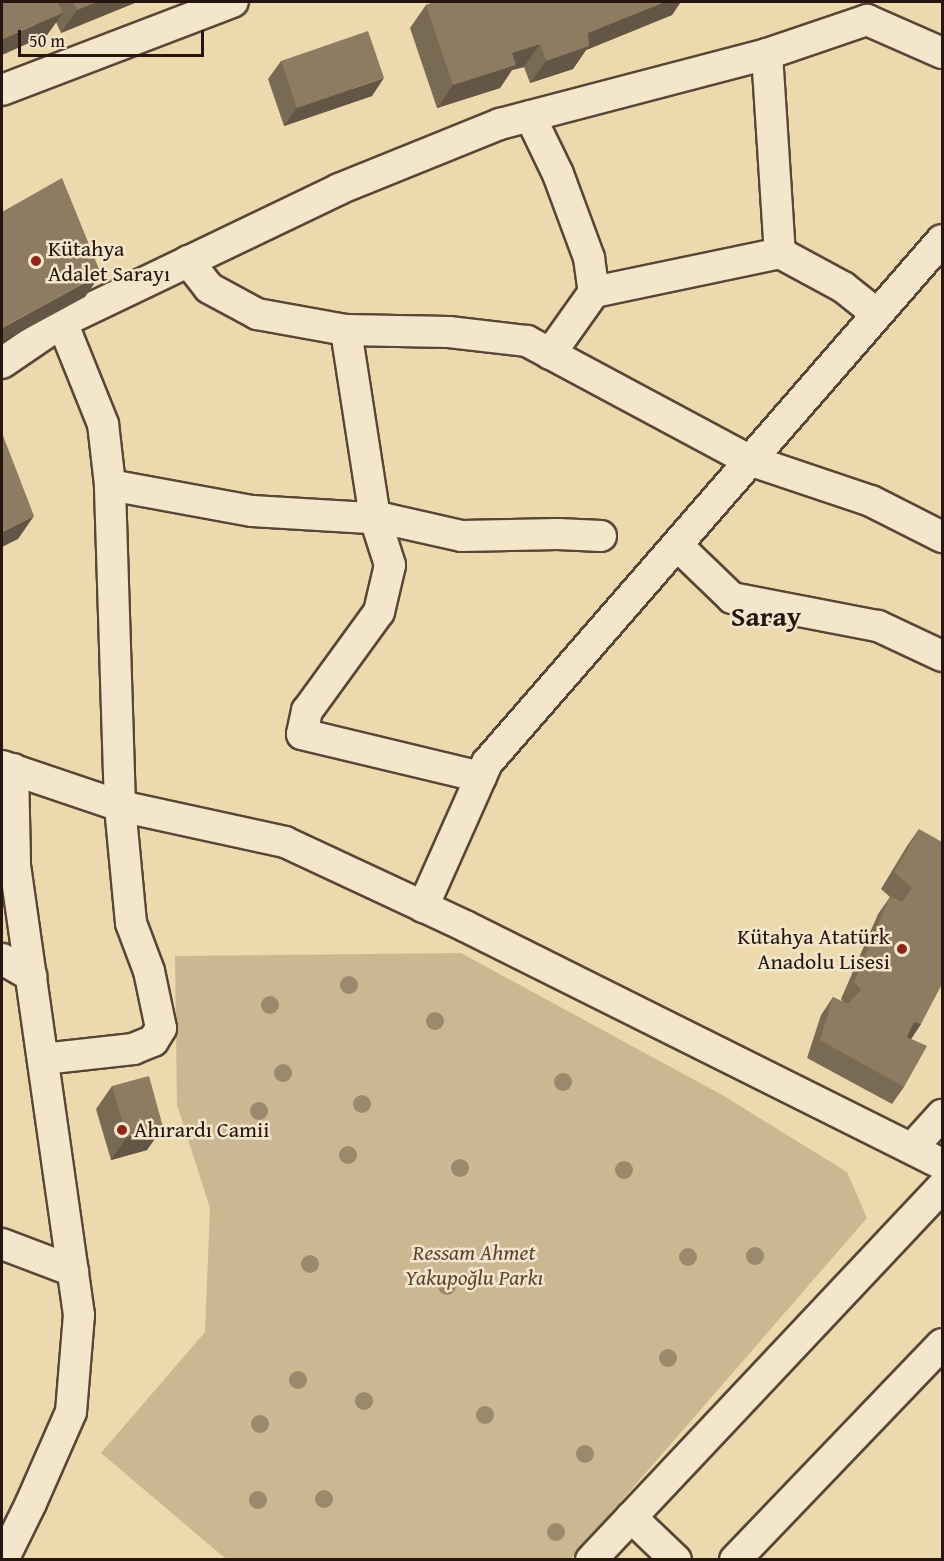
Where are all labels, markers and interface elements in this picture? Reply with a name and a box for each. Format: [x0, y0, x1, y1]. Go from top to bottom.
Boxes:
scale bar [21, 18, 207, 56]
text: 50 m [29, 27, 65, 54]
place label: Kütahya Adalet Sarayı [48, 235, 170, 286]
marker: Kütahya Adalet Sarayı [29, 254, 43, 268]
district label: Saray [731, 599, 801, 633]
place label: Kütahya Atatürk Anadolu Lisesi [737, 923, 890, 974]
marker: Kütahya Atatürk Anadolu Lisesi [895, 942, 909, 956]
place label: Ahırardı Camii [134, 1117, 269, 1143]
marker: Ahırardı Camii [115, 1123, 129, 1137]
park label: Ressam Ahmet Yakupoğlu Parkı [405, 1239, 543, 1290]

